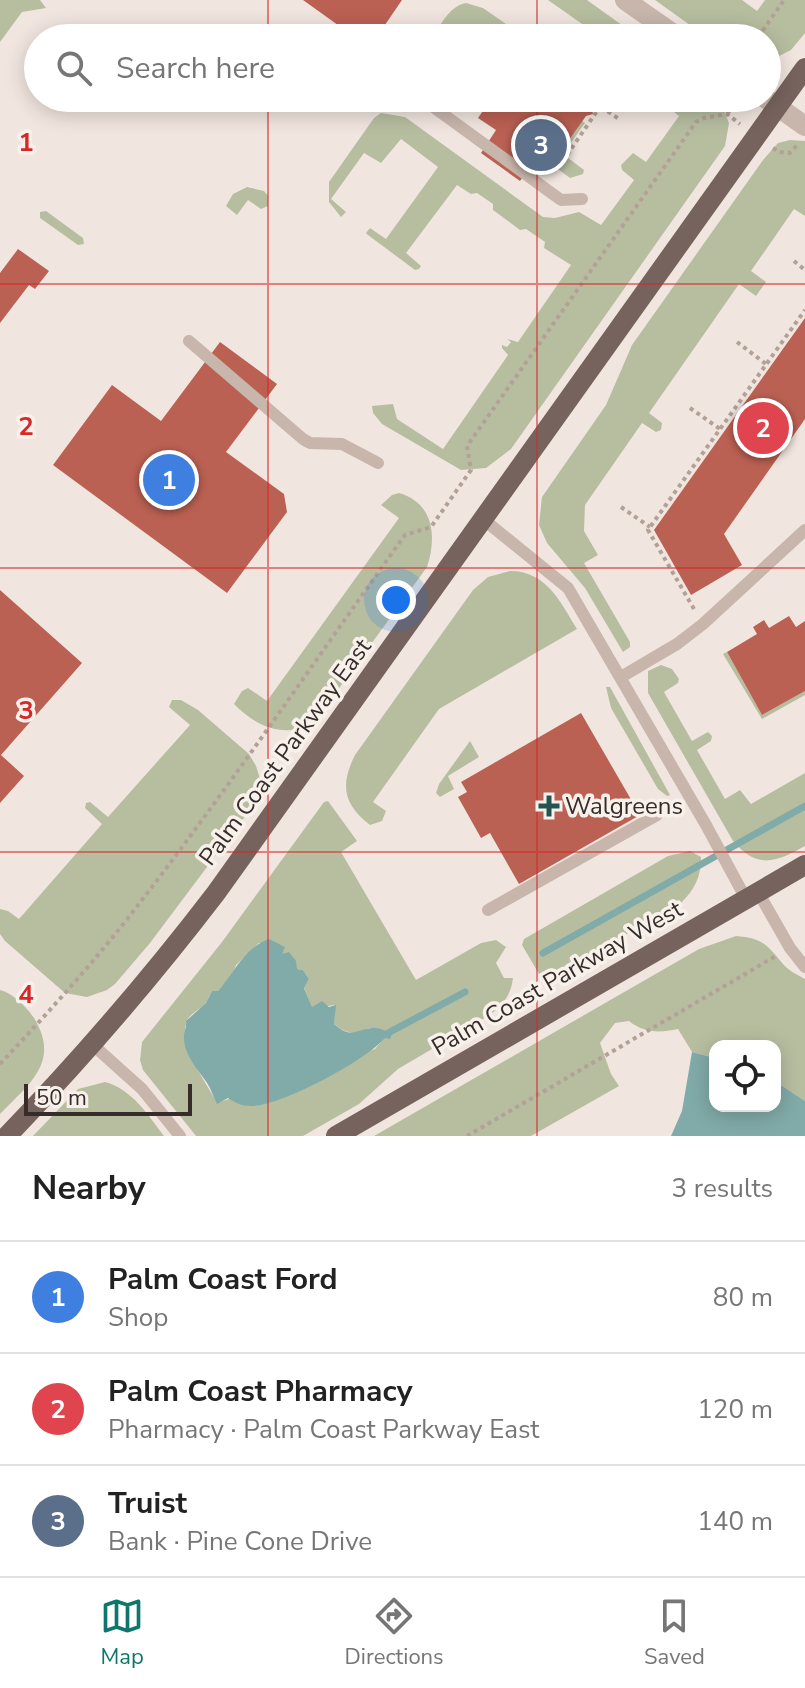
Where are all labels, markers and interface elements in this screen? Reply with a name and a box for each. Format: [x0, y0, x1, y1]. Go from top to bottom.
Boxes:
search box [24, 24, 781, 112]
icon: search [52, 46, 96, 90]
text: Search here [116, 48, 275, 89]
pin: 3 [515, 115, 567, 175]
text: 1 [18, 125, 34, 160]
pin: 2 [737, 398, 789, 458]
text: 2 [18, 409, 34, 444]
pin: 1 [143, 450, 195, 510]
your location [376, 580, 416, 620]
street label: Palm Coast Parkway East [192, 631, 379, 872]
text: 3 [18, 693, 34, 728]
place label: Walgreens [565, 790, 683, 822]
marker: Walgreens [540, 797, 558, 815]
street label: Palm Coast Parkway West [426, 893, 689, 1063]
text: 4 [18, 977, 34, 1012]
map controls [709, 1040, 781, 1112]
button: locate [709, 1040, 781, 1112]
scale bar [24, 1080, 192, 1116]
text: 50 m [36, 1083, 87, 1113]
text: Nearby [32, 1165, 146, 1211]
text: 3 results [672, 1171, 773, 1206]
text: Palm Coast Ford [108, 1259, 338, 1300]
text: 1 [50, 1280, 66, 1315]
text: 80 m [713, 1280, 773, 1315]
text: Shop [108, 1300, 168, 1335]
text: Palm Coast Pharmacy [108, 1371, 413, 1412]
text: 2 [50, 1392, 66, 1427]
text: 120 m [697, 1392, 773, 1427]
text: Pharmacy · Palm Coast Parkway East [108, 1412, 539, 1447]
text: Truist [108, 1483, 187, 1524]
text: 3 [50, 1504, 66, 1539]
text: 140 m [697, 1504, 773, 1539]
text: Bank · Pine Cone Drive [108, 1524, 372, 1559]
tab: Map [100, 1594, 144, 1672]
tab: Directions [345, 1594, 444, 1672]
tab: Saved [644, 1594, 705, 1672]

